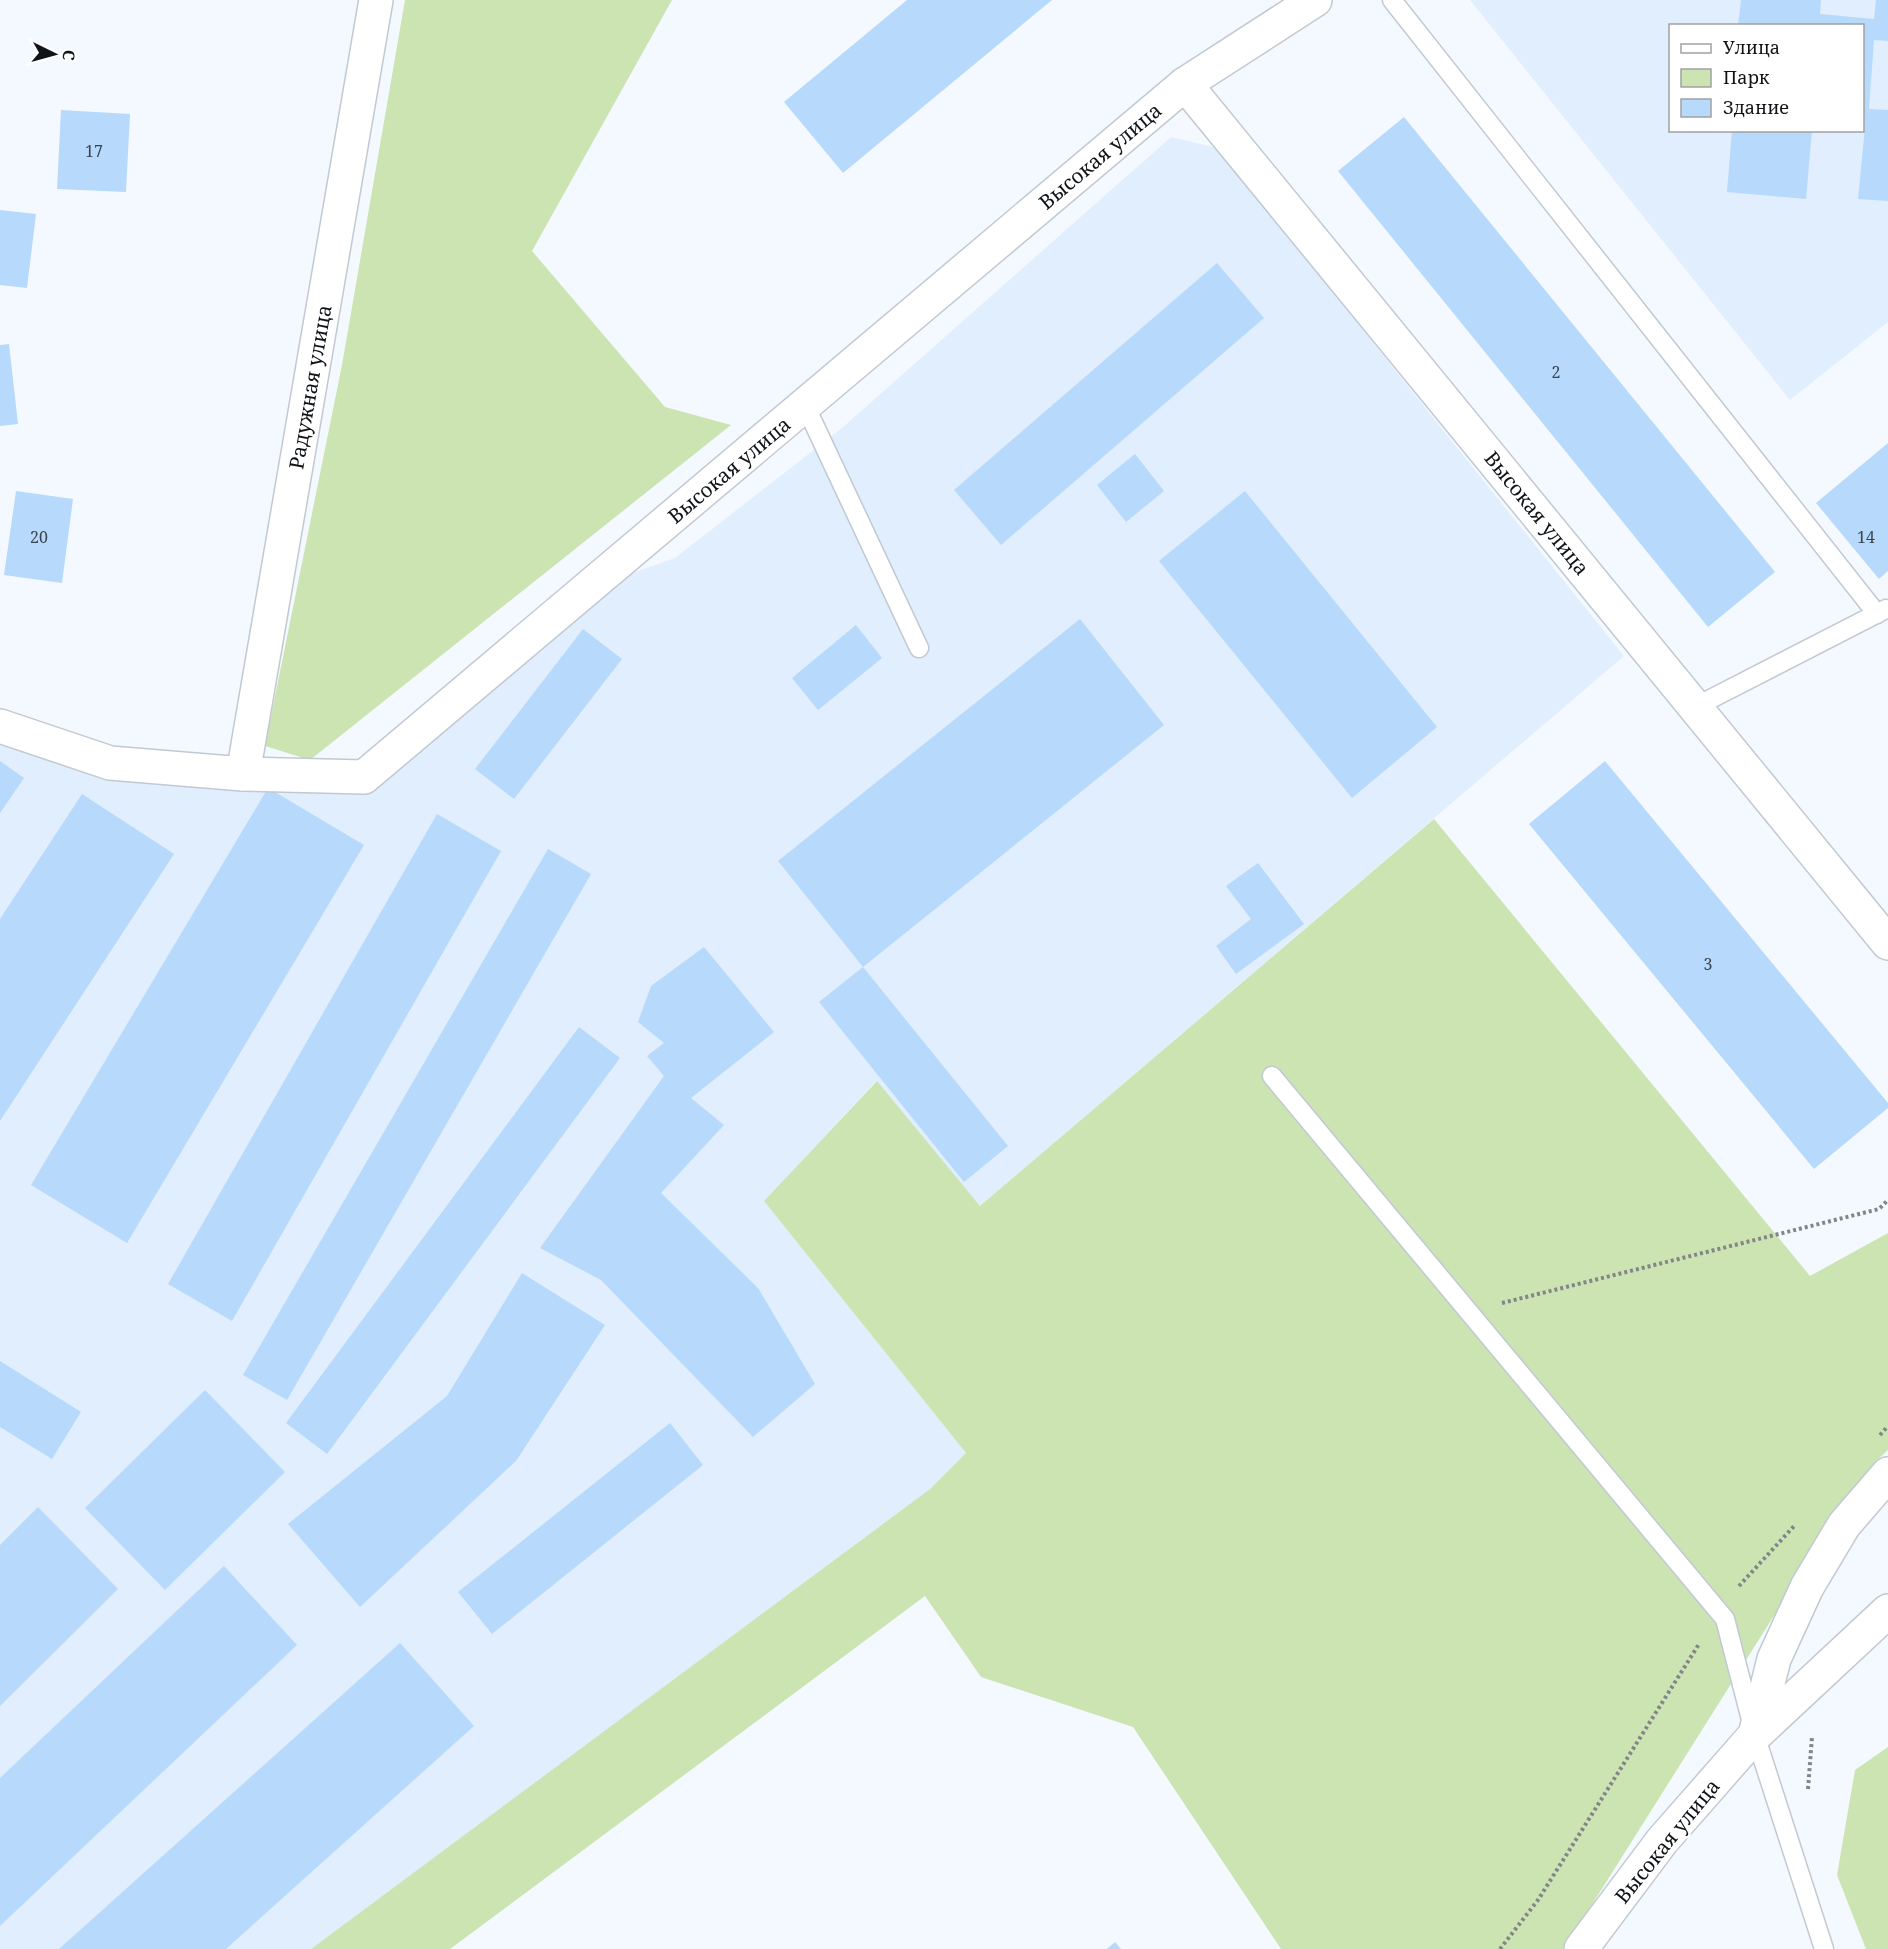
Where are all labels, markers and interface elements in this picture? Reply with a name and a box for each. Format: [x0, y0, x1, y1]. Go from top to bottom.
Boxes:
north arrow [24, 24, 84, 84]
legend [1669, 24, 1864, 132]
text: Улица [1723, 35, 1780, 59]
text: С [58, 49, 80, 62]
text: Парк [1723, 65, 1770, 89]
text: Здание [1723, 95, 1789, 119]
street label: Высокая улица [1033, 97, 1167, 215]
house number: 17 [85, 140, 103, 162]
street label: Радужная улица [282, 303, 338, 471]
house number: 2 [1552, 361, 1560, 383]
street label: Высокая улица [662, 411, 796, 529]
street label: Высокая улица [1479, 445, 1595, 581]
house number: 20 [30, 526, 48, 548]
house number: 14 [1857, 526, 1875, 548]
house number: 3 [1704, 953, 1713, 975]
street label: Высокая улица [1609, 1773, 1725, 1909]

